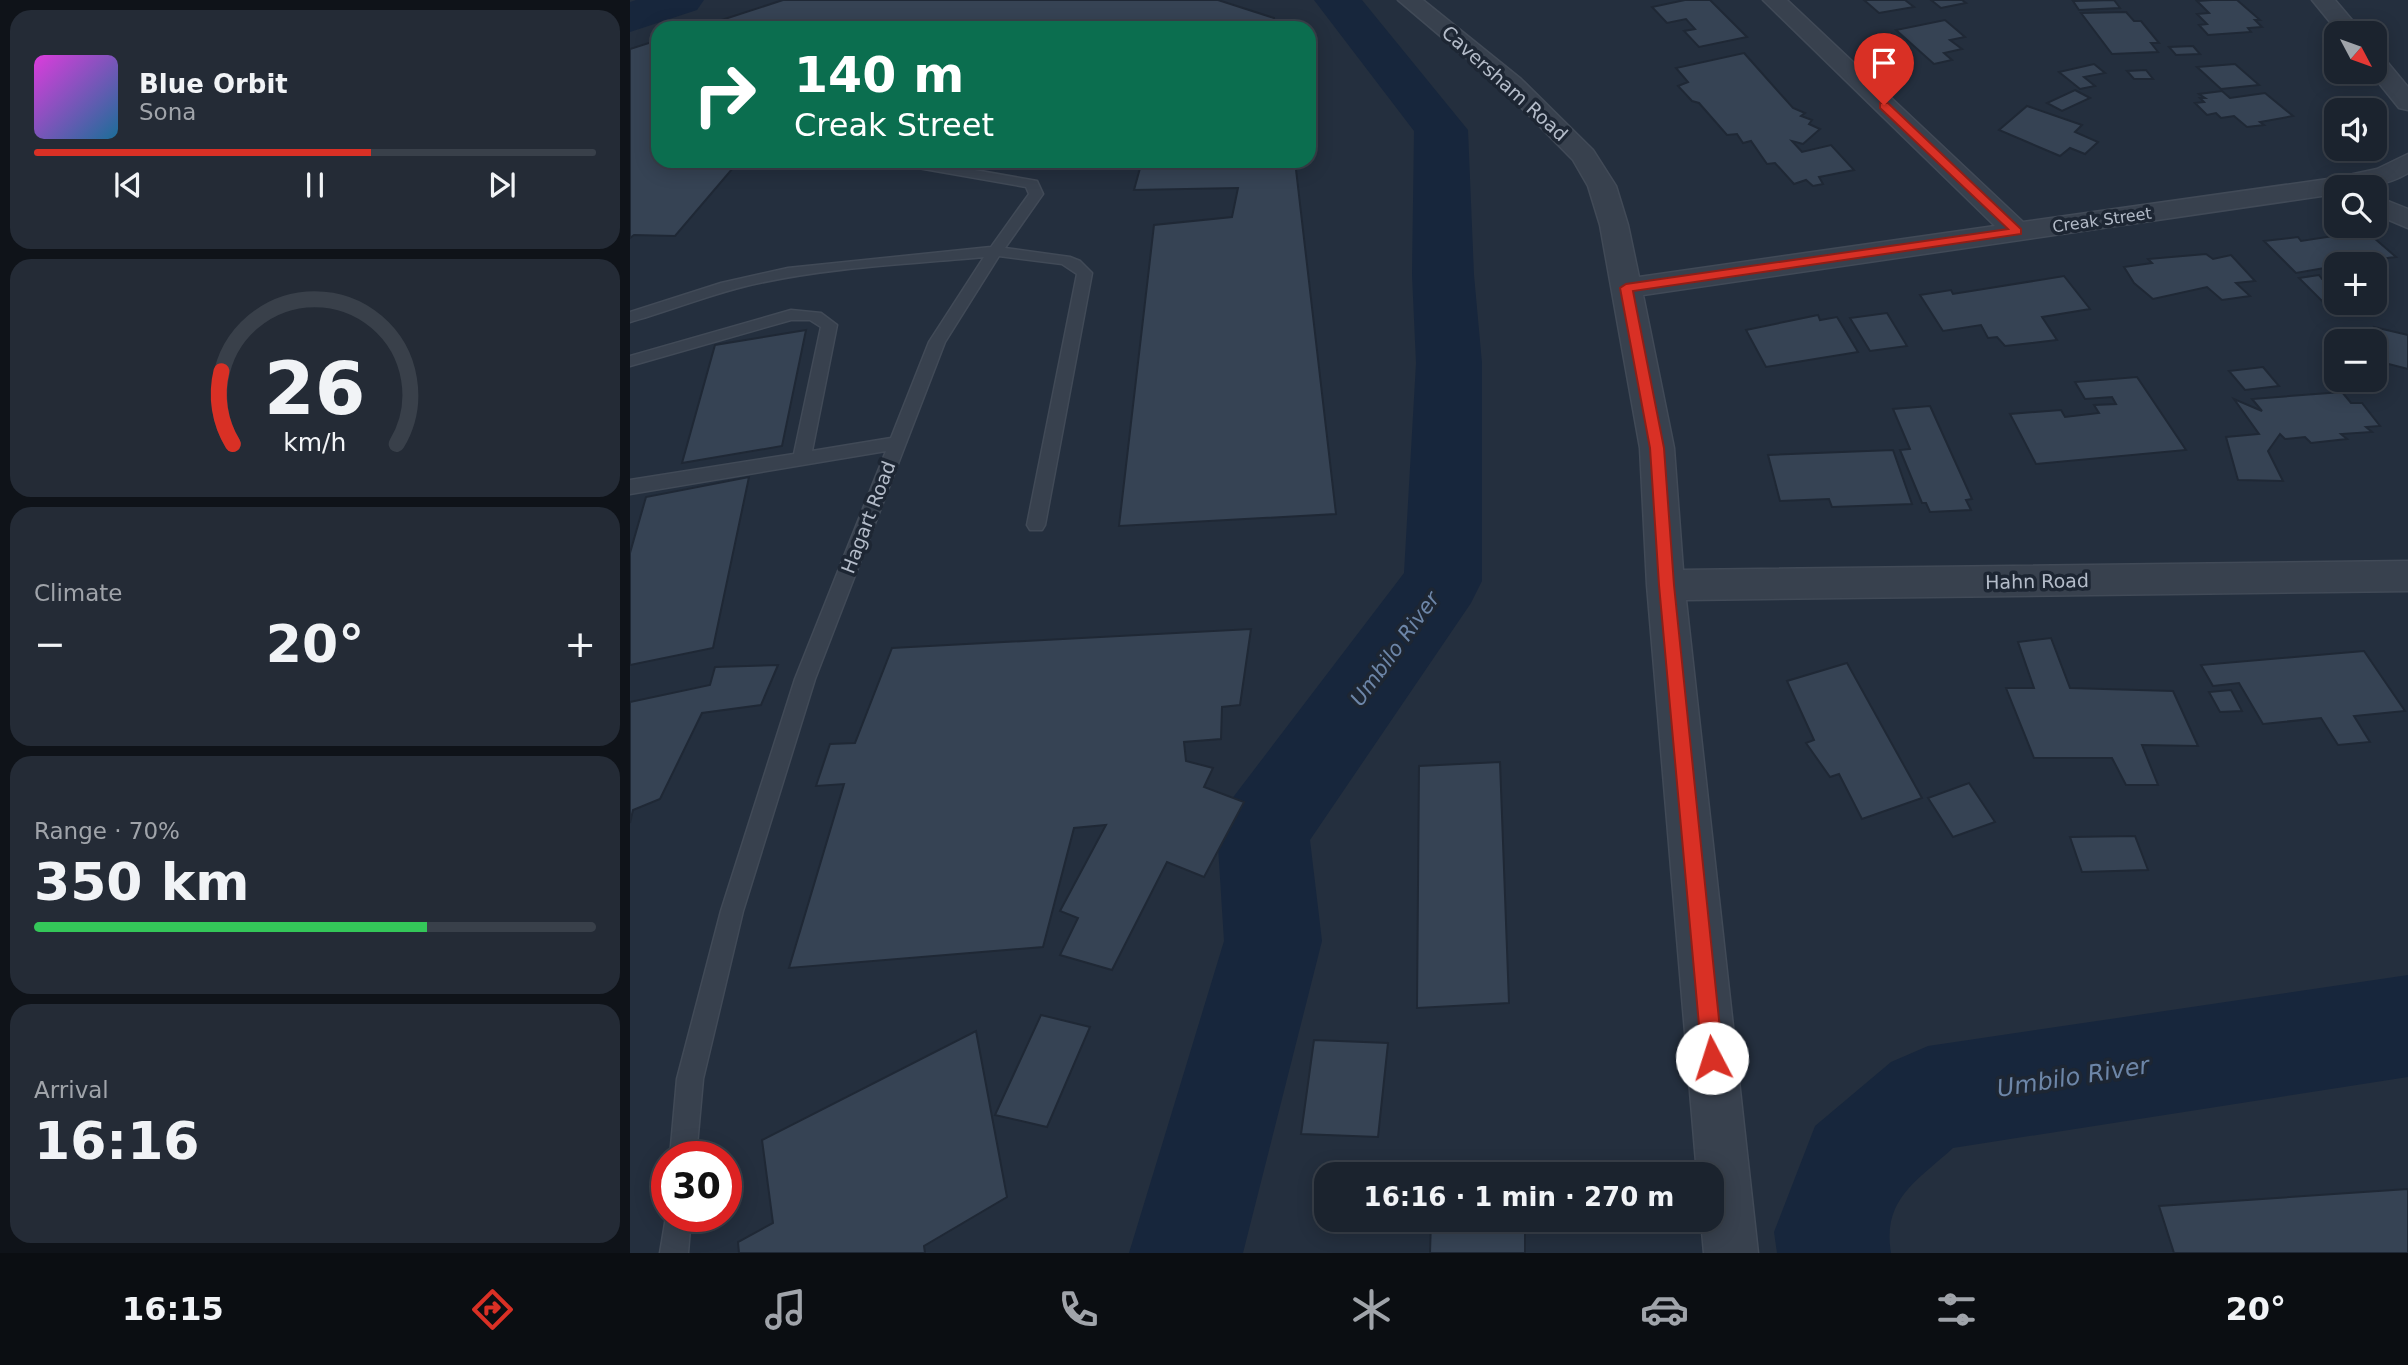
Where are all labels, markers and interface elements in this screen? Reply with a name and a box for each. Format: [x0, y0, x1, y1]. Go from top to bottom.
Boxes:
street label: Caversham Road [1438, 21, 1572, 145]
north arrow [2324, 21, 2387, 84]
map controls [2324, 21, 2387, 392]
pin [1854, 33, 1914, 105]
icon: arrive [1865, 44, 1903, 82]
text: 140 m [794, 47, 964, 104]
icon: right [679, 49, 770, 140]
text: Blue Orbit [139, 69, 288, 99]
button: sound [2324, 98, 2387, 161]
text: Sona [139, 99, 196, 125]
text: Creak Street [794, 106, 994, 144]
icon: previous [109, 166, 147, 204]
icon: pause [296, 166, 334, 204]
icon: next [483, 166, 521, 204]
button: search [2324, 175, 2387, 238]
street label: Creak Street [2051, 204, 2153, 236]
button: + [2324, 252, 2387, 315]
button: − [2324, 329, 2387, 392]
text: 26 [264, 346, 366, 431]
text: km/h [283, 428, 347, 457]
street label: Hagart Road [836, 458, 900, 576]
street label: Hahn Road [1985, 569, 2089, 593]
text: Climate [34, 580, 123, 606]
water label: Umbilo River [1346, 586, 1445, 711]
text: 20° [266, 614, 364, 674]
text: − [34, 622, 66, 666]
text: + [564, 622, 596, 666]
text: Range · 70% [34, 818, 180, 844]
text: 350 km [34, 852, 249, 912]
position arrow [1675, 1021, 1749, 1095]
water label: Umbilo River [1995, 1051, 2153, 1103]
text: Arrival [34, 1077, 109, 1103]
text: 16:16 [34, 1111, 200, 1171]
speed limit sign: 30 [651, 1141, 742, 1232]
text: 16:16 · 1 min · 270 m [1364, 1182, 1674, 1212]
icon: directions [468, 1285, 517, 1334]
icon: music [761, 1285, 810, 1334]
icon: phone [1054, 1285, 1103, 1334]
icon: climate [1347, 1285, 1396, 1334]
icon: car [1640, 1285, 1689, 1334]
icon: filters [1932, 1285, 1981, 1334]
text: 16:15 [122, 1290, 224, 1328]
text: 20° [2225, 1290, 2286, 1328]

